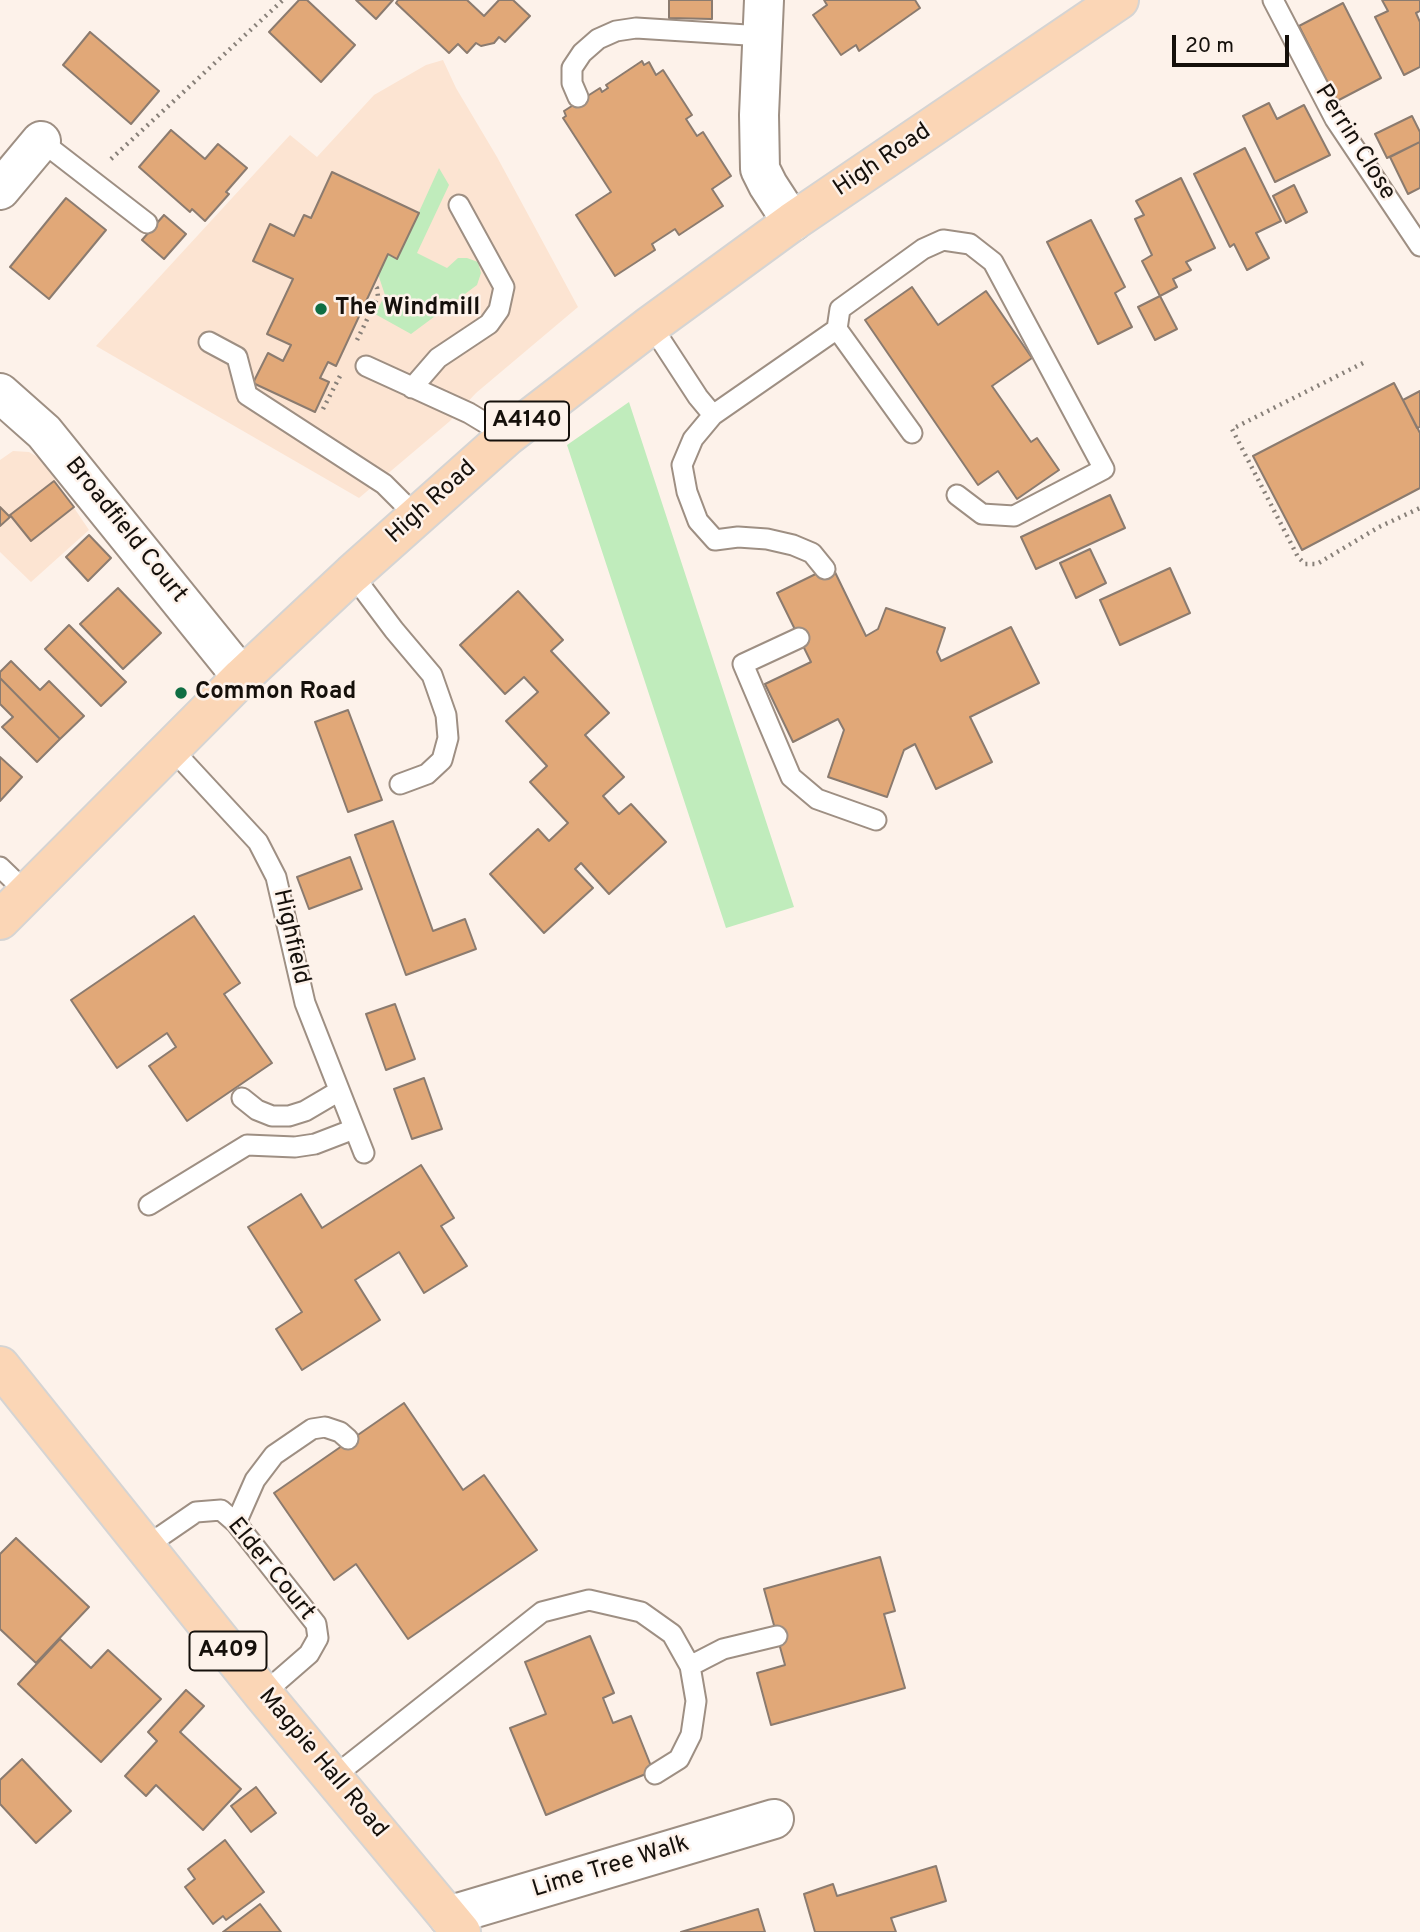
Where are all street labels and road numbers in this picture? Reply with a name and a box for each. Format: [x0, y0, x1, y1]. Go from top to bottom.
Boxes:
street label: Perrin Close [1307, 80, 1401, 206]
street label: High Road [829, 118, 937, 204]
road number: A4140 [485, 402, 569, 440]
street label: Broadfield Court [58, 453, 192, 609]
street label: High Road [381, 455, 483, 551]
street label: Highfield [265, 887, 315, 987]
street label: Elder Court [220, 1513, 320, 1627]
road number: A409 [190, 1632, 266, 1670]
street label: Magpie Hall Road [251, 1684, 393, 1844]
street label: Lime Tree Walk [529, 1830, 693, 1906]

